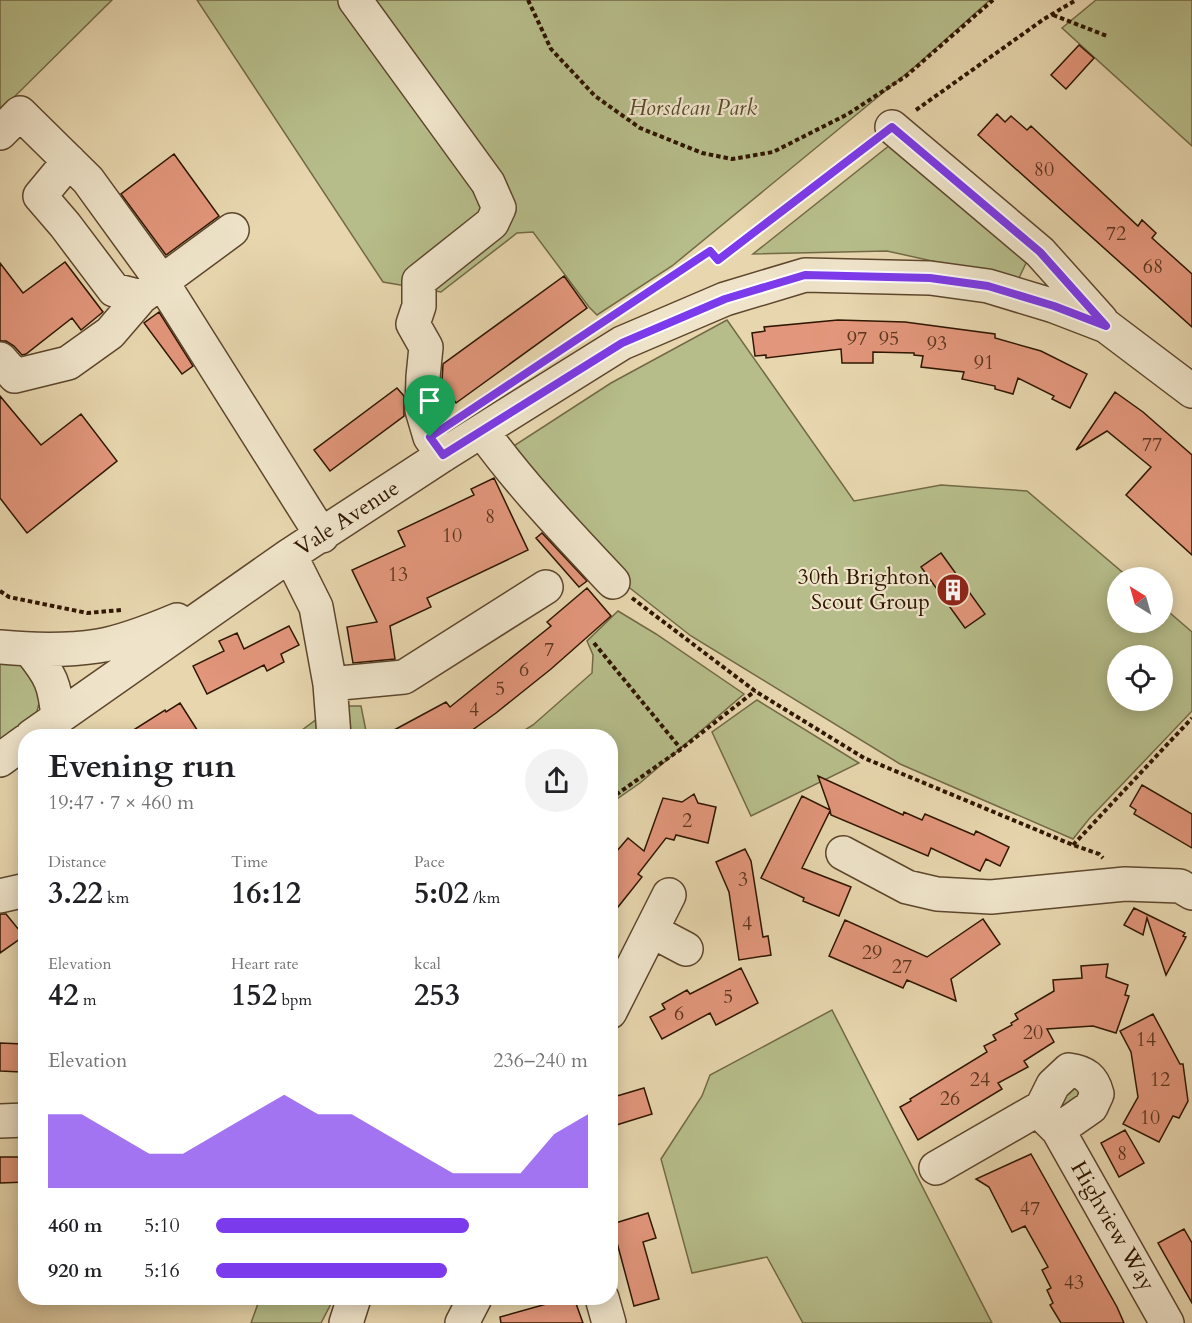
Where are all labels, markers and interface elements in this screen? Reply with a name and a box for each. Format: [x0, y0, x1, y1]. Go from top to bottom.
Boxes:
park label: Horsdean Park [629, 93, 757, 123]
house number: 80 [1034, 156, 1054, 183]
house number: 72 [1106, 220, 1126, 247]
house number: 68 [1143, 253, 1163, 280]
house number: 97 [847, 325, 867, 352]
house number: 95 [879, 325, 899, 352]
house number: 93 [927, 330, 947, 357]
house number: 91 [974, 349, 994, 376]
pin [404, 375, 455, 437]
icon: arrive [413, 384, 446, 417]
house number: 77 [1142, 431, 1162, 458]
street label: Vale Avenue [289, 473, 405, 563]
house number: 8 [485, 503, 495, 530]
house number: 10 [442, 522, 462, 549]
house number: 13 [388, 561, 408, 588]
place label: 30th Brighton Scout Group [798, 562, 930, 617]
north arrow [1107, 567, 1173, 633]
map controls [1107, 567, 1173, 711]
building icon: 30th Brighton Scout Group [935, 572, 971, 608]
house number: 7 [544, 636, 554, 663]
button: locate [1107, 645, 1173, 711]
house number: 6 [519, 656, 529, 683]
house number: 5 [495, 675, 505, 702]
house number: 4 [469, 696, 479, 723]
text: Evening run [48, 744, 236, 789]
button: share [525, 749, 588, 812]
text: 19:47 · 7 × 460 m [48, 789, 194, 816]
house number: 2 [682, 807, 692, 834]
text: Distance [48, 851, 106, 873]
text: Time [231, 851, 268, 873]
text: Pace [414, 851, 445, 873]
house number: 3 [738, 866, 748, 893]
text: 3.22 [48, 873, 103, 914]
text: 16:12 [231, 873, 301, 914]
text: 5:02 [414, 873, 469, 914]
text: km [103, 887, 129, 909]
text: /km [469, 887, 500, 909]
house number: 4 [742, 910, 752, 937]
house number: 29 [862, 939, 882, 966]
text: Elevation [48, 953, 112, 975]
text: Heart rate [231, 953, 299, 975]
text: kcal [414, 953, 441, 975]
house number: 27 [892, 953, 912, 980]
text: 42 [48, 975, 79, 1016]
text: 152 [231, 975, 277, 1016]
text: 253 [414, 975, 460, 1016]
house number: 5 [723, 983, 733, 1010]
text: m [79, 989, 97, 1011]
text: bpm [277, 989, 312, 1011]
house number: 6 [674, 1000, 684, 1027]
house number: 20 [1023, 1019, 1043, 1046]
house number: 14 [1136, 1026, 1156, 1053]
text: Elevation [48, 1047, 127, 1074]
text: 236–240 m [493, 1047, 588, 1074]
house number: 24 [970, 1066, 990, 1093]
house number: 12 [1150, 1066, 1170, 1093]
house number: 26 [940, 1085, 960, 1112]
house number: 10 [1140, 1104, 1160, 1131]
house number: 8 [1117, 1140, 1127, 1167]
street label: Highview Way [1064, 1156, 1162, 1297]
house number: 47 [1020, 1195, 1040, 1222]
text: 460 m [48, 1212, 103, 1239]
text: 5:10 [144, 1212, 180, 1239]
text: 920 m [48, 1257, 103, 1284]
text: 5:16 [144, 1257, 180, 1284]
house number: 43 [1064, 1269, 1084, 1296]

